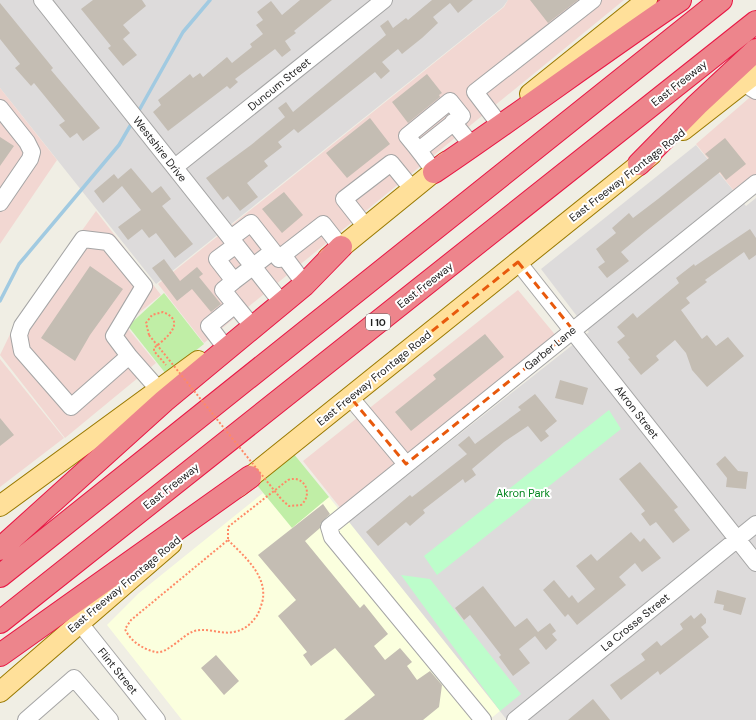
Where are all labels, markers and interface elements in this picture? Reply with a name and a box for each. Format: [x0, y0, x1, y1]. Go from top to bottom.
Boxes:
street label: Duncum Street [245, 54, 313, 114]
street label: East Freeway [648, 57, 710, 109]
street label: Westshire Drive [130, 113, 190, 185]
street label: East Freeway Frontage Road [566, 125, 688, 225]
street label: East Freeway [394, 259, 456, 311]
road number: I 10 [366, 314, 390, 330]
street label: Garber Lane [521, 323, 579, 373]
street label: East Freeway Frontage Road [314, 327, 434, 429]
street label: Akron Street [612, 383, 662, 441]
street label: East Freeway [140, 460, 202, 512]
park label: Akron Park [496, 486, 551, 500]
street label: East Freeway Frontage Road [65, 532, 183, 635]
street label: La Crosse Street [598, 590, 672, 654]
street label: Flint Street [95, 645, 141, 697]

